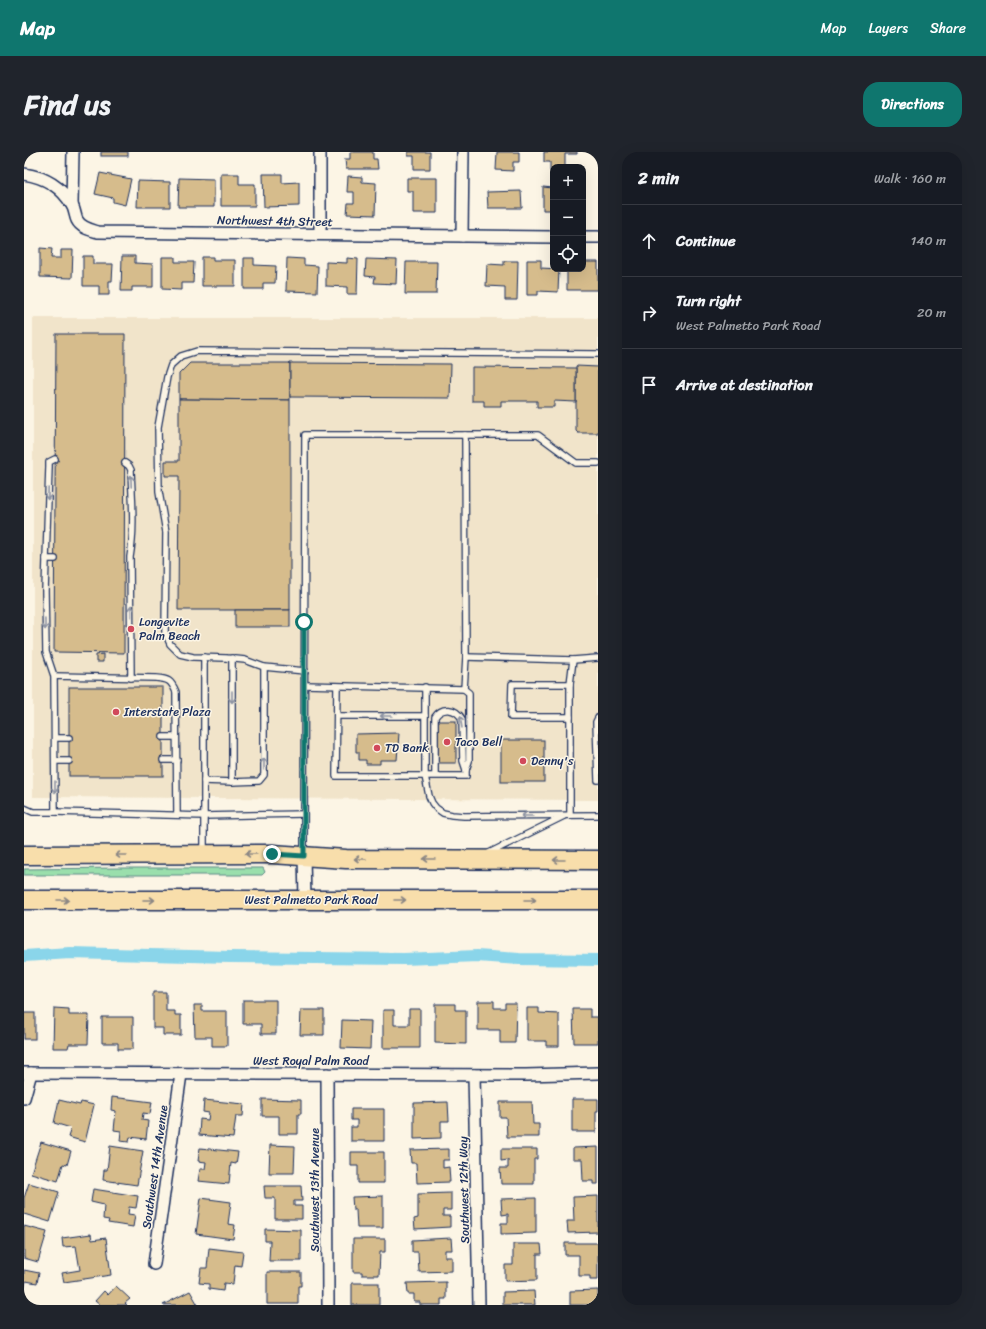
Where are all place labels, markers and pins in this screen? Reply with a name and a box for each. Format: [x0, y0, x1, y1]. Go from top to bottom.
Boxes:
place label: Longevite Palm Beach [139, 611, 200, 647]
marker: Longevite Palm Beach [126, 624, 136, 634]
place label: Interstate Plaza [123, 701, 212, 723]
marker: Interstate Plaza [111, 707, 121, 717]
place label: Taco Bell [455, 731, 503, 753]
place label: TD Bank [385, 737, 429, 759]
marker: Taco Bell [442, 737, 452, 747]
marker: TD Bank [372, 743, 382, 753]
place label: Denny's [531, 750, 574, 772]
marker: Denny's [518, 756, 528, 766]

